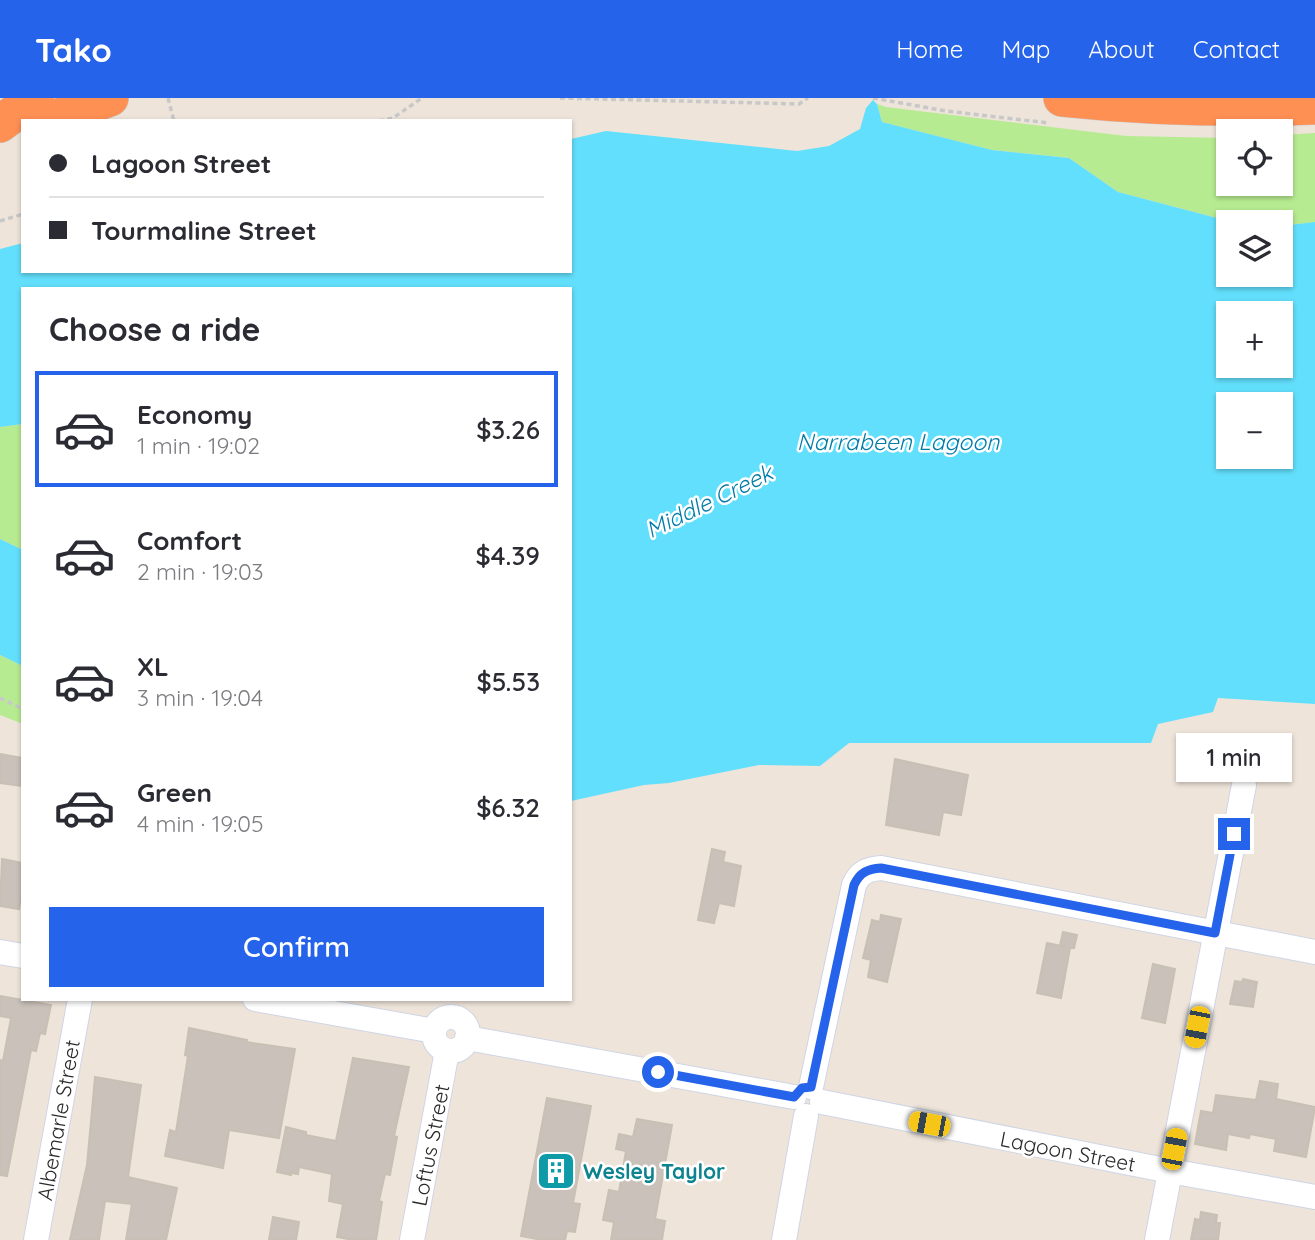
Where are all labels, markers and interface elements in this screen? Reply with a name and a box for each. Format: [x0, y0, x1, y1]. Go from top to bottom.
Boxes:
text: Tako [35, 29, 112, 70]
text: Home [896, 34, 963, 64]
text: Map [1001, 34, 1050, 64]
text: About [1088, 34, 1155, 64]
text: Contact [1193, 34, 1280, 64]
map controls [1216, 119, 1293, 469]
button: locate [1216, 119, 1293, 196]
text: Lagoon Street [91, 147, 271, 180]
button: layers [1216, 210, 1293, 287]
text: Tourmaline Street [91, 214, 317, 247]
button: + [1216, 301, 1293, 378]
text: Choose a ride [49, 309, 261, 349]
button: − [1216, 392, 1293, 469]
icon: car [53, 398, 116, 461]
text: Economy [137, 398, 252, 431]
text: $3.26 [476, 413, 540, 446]
water label: Narrabeen Lagoon [797, 427, 1000, 456]
text: 1 min · 19:02 [137, 431, 260, 460]
water label: Middle Creek [641, 457, 779, 544]
icon: car [53, 524, 116, 587]
text: Comfort [137, 524, 242, 557]
text: $4.39 [476, 539, 540, 572]
text: 2 min · 19:03 [137, 557, 264, 586]
icon: car [53, 650, 116, 713]
text: XL [137, 650, 169, 683]
text: $5.53 [477, 665, 540, 698]
text: 3 min · 19:04 [137, 683, 263, 712]
callout: 1 min [1176, 732, 1292, 782]
text: 1 min [1206, 743, 1262, 772]
icon: car [53, 776, 116, 839]
text: Green [137, 776, 212, 809]
text: $6.32 [476, 791, 540, 824]
text: 4 min · 19:05 [137, 809, 264, 838]
route end [1218, 818, 1250, 850]
button: Confirm [49, 907, 544, 987]
car [1183, 1004, 1212, 1050]
street label: Albemarle Street [31, 1038, 85, 1202]
route start [642, 1056, 674, 1088]
street label: Loftus Street [405, 1082, 455, 1208]
car [907, 1110, 952, 1138]
street label: Lagoon Street [998, 1125, 1138, 1177]
car [1160, 1126, 1189, 1172]
building icon: Wesley Taylor [535, 1150, 577, 1192]
place label: Wesley Taylor [583, 1158, 725, 1184]

